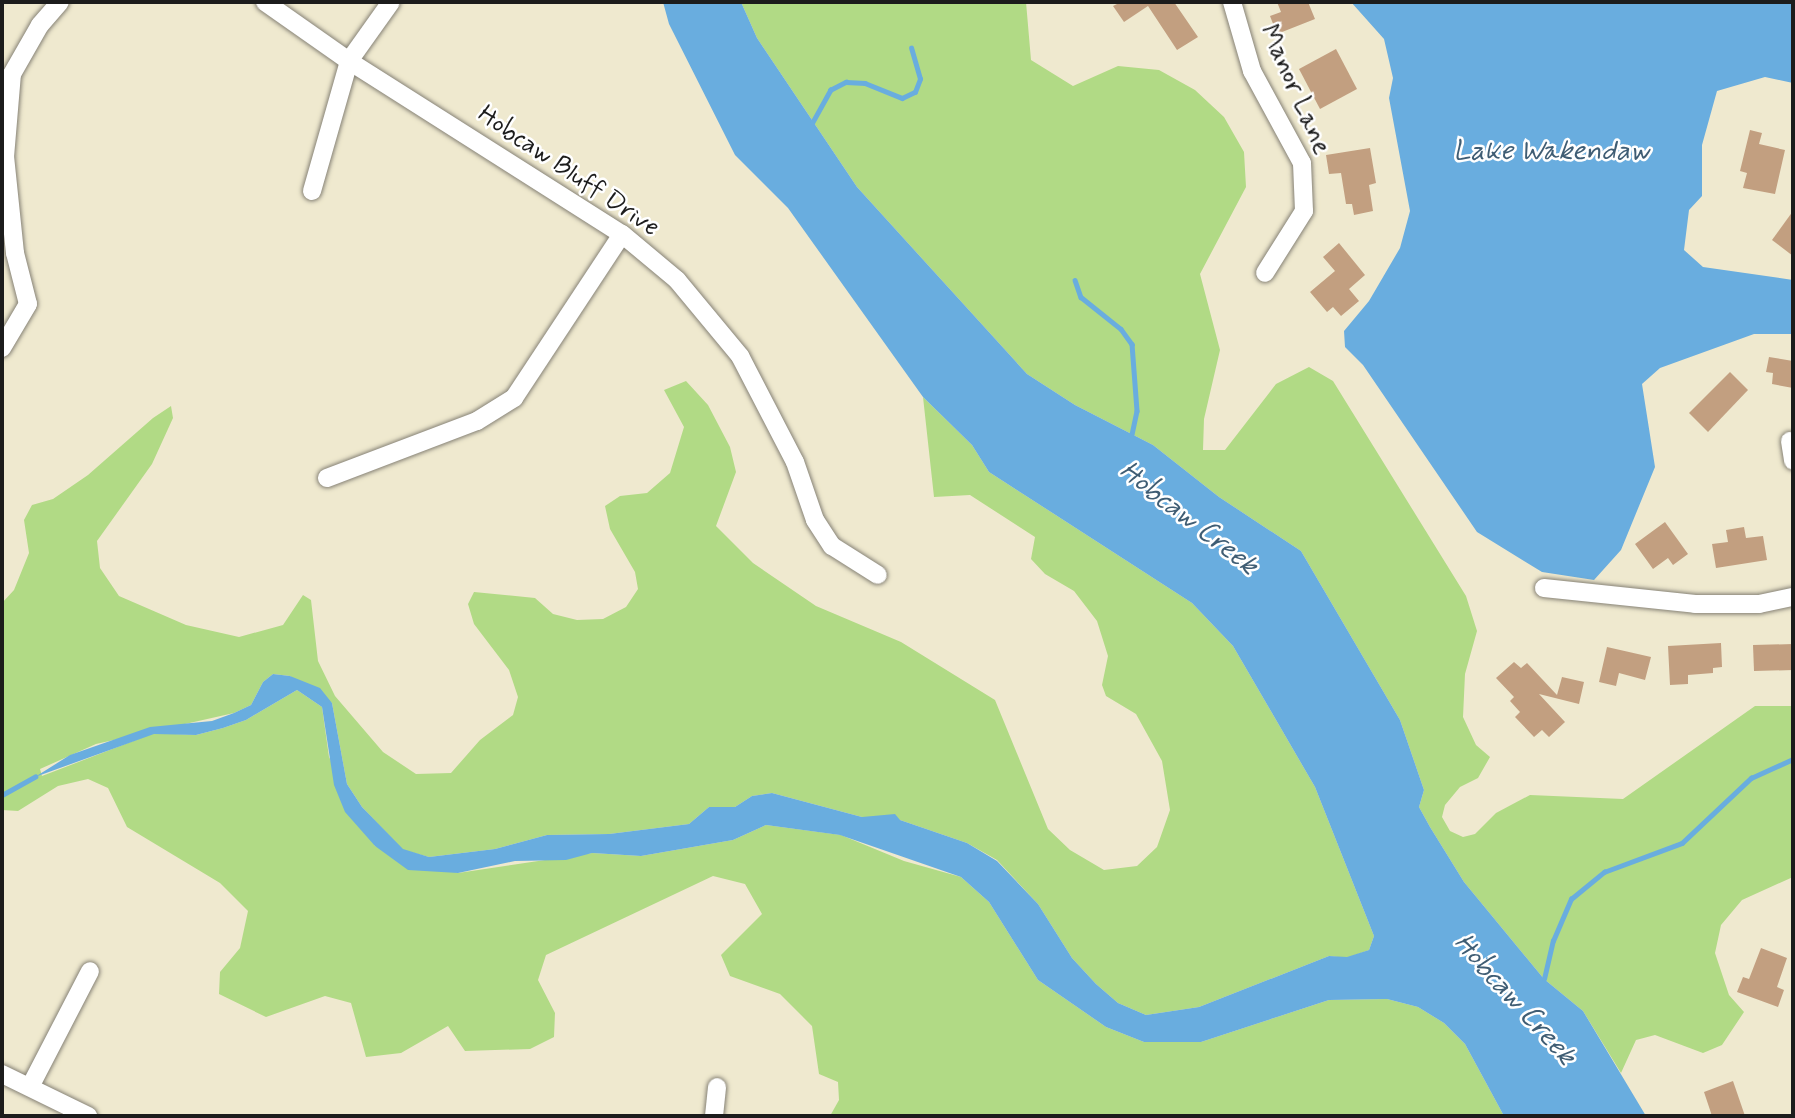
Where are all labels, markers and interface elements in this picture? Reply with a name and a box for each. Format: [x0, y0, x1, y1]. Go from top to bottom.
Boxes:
street label: Manor Lane [1252, 22, 1336, 158]
street label: Hobcaw Bluff Drive [472, 100, 664, 244]
water label: Lake Wakendaw [1448, 135, 1654, 169]
water label: Hobcaw Creek [1112, 454, 1264, 584]
water label: Hobcaw Creek [1445, 926, 1583, 1074]

